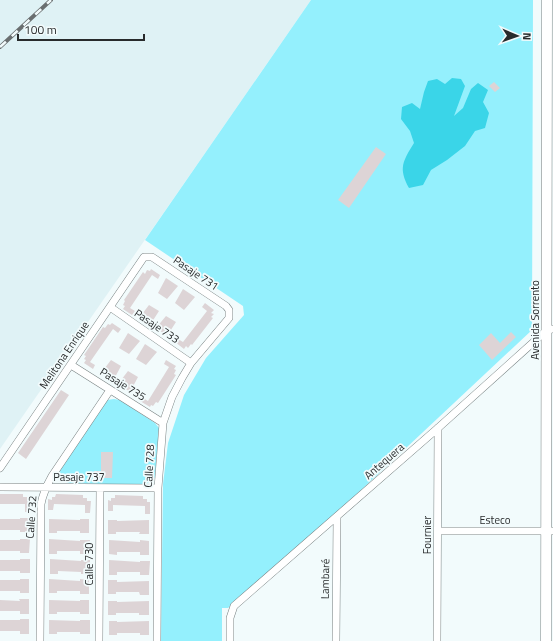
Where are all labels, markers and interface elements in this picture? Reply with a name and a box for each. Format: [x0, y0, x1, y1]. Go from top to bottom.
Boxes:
scale bar [18, 16, 144, 42]
north arrow [497, 16, 537, 56]
text: 100 m [24, 20, 57, 39]
text: N [519, 32, 535, 40]
street label: Pasaje 731 [170, 252, 222, 294]
street label: Avenida Sorrento [527, 280, 543, 360]
street label: Pasaje 733 [131, 305, 183, 347]
street label: Melitona Enrique [35, 318, 93, 392]
street label: Pasaje 735 [97, 364, 149, 404]
street label: Antequera [361, 439, 408, 483]
street label: Calle 728 [140, 444, 158, 488]
street label: Pasaje 737 [53, 469, 105, 485]
street label: Calle 732 [22, 495, 40, 539]
street label: Esteco [479, 512, 511, 528]
street label: Fournier [419, 515, 435, 554]
street label: Calle 730 [81, 542, 97, 586]
street label: Lambaré [317, 558, 333, 599]

